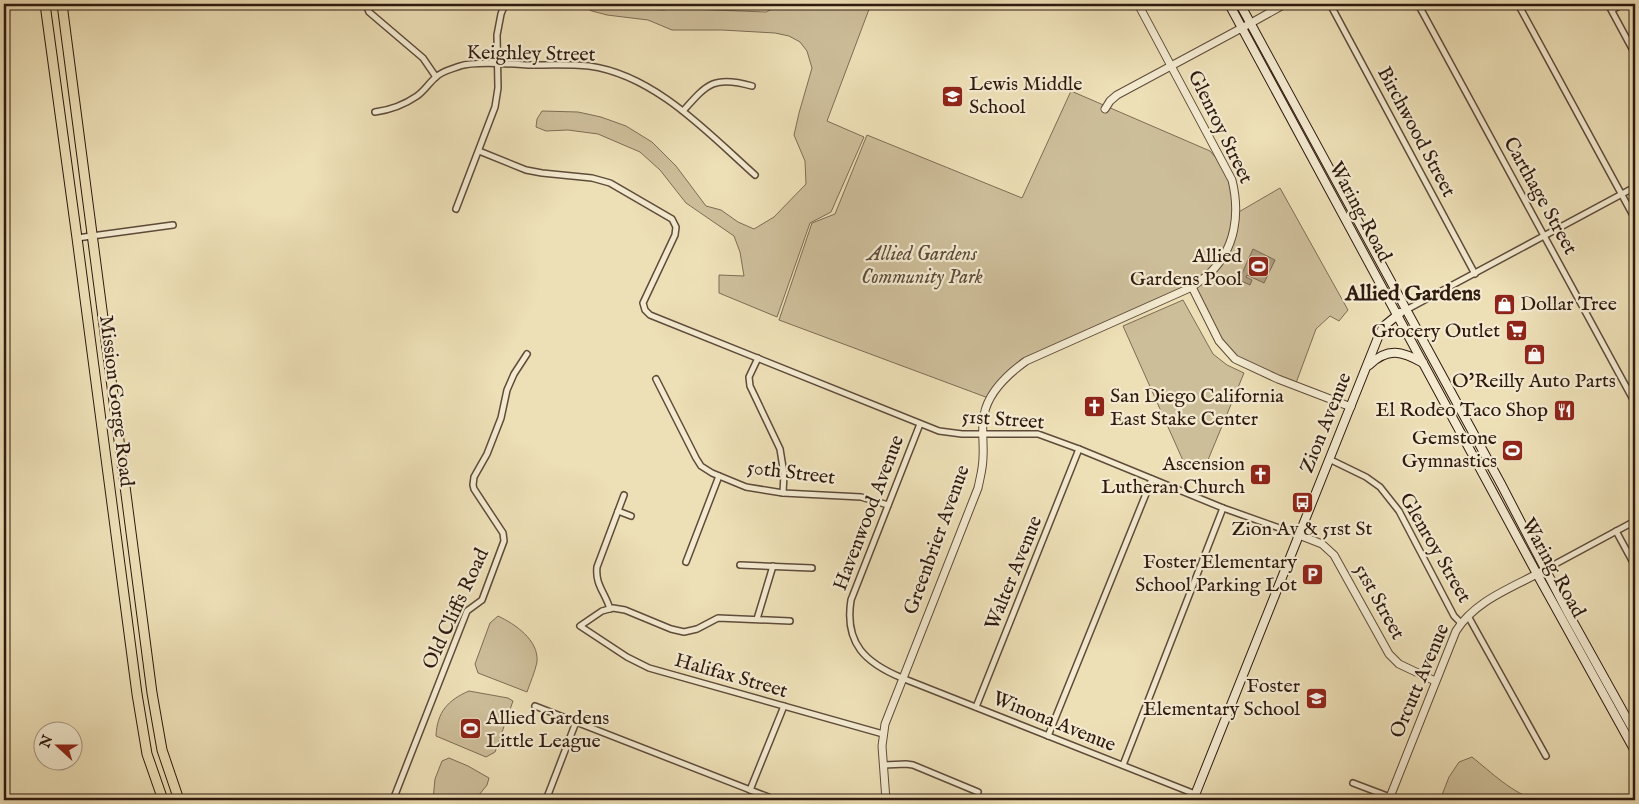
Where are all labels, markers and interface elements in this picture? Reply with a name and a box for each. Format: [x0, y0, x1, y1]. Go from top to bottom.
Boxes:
street label: Keighley Street [466, 40, 596, 68]
street label: Birchwood Street [1371, 63, 1461, 202]
street label: Glenroy Street [1182, 66, 1258, 188]
place label: Lewis Middle School [969, 72, 1082, 120]
school or university icon: Lewis Middle School [941, 84, 965, 108]
street label: Carthage Street [1497, 133, 1583, 259]
street label: Waring Road [1323, 157, 1397, 267]
park label: Allied Gardens Community Park [861, 242, 983, 290]
place label: Allied Gardens Pool [1130, 244, 1243, 292]
sports icon: Allied Gardens Pool [1246, 255, 1270, 279]
district label: Allied Gardens [1344, 280, 1481, 308]
shop icon: Dollar Tree [1492, 292, 1516, 316]
place label: Dollar Tree [1520, 292, 1617, 317]
street label: Mission Gorge Road [93, 314, 139, 489]
place label: Grocery Outlet [1371, 319, 1500, 344]
supermarket icon: Grocery Outlet [1504, 319, 1528, 343]
shop icon: O'Reilly Auto Parts [1522, 343, 1546, 367]
street label: Zion Avenue [1295, 369, 1357, 477]
place label: O'Reilly Auto Parts [1452, 369, 1616, 394]
place label: San Diego California East Stake Center [1110, 384, 1284, 432]
church icon: San Diego California East Stake Center [1082, 395, 1106, 419]
place label: El Rodeo Taco Shop [1376, 398, 1548, 423]
restaurant icon: El Rodeo Taco Shop [1552, 398, 1576, 422]
street label: 51st Street [961, 405, 1045, 435]
place label: Gemstone Gymnastics [1402, 426, 1497, 474]
street label: Havenwood Avenue [828, 432, 910, 594]
sports icon: Gemstone Gymnastics [1501, 438, 1525, 462]
place label: Ascension Lutheran Church [1101, 452, 1245, 500]
street label: 50th Street [746, 455, 837, 491]
street label: Greenbrier Avenue [898, 462, 976, 618]
church icon: Ascension Lutheran Church [1249, 463, 1273, 487]
street label: Glenroy Street [1393, 488, 1477, 608]
bus stop icon: Zion Av & 51st St [1290, 491, 1314, 515]
street label: Walter Avenue [980, 512, 1048, 634]
street label: Waring Road [1515, 514, 1591, 623]
place label: Zion Av & 51st St [1232, 517, 1373, 542]
street label: Old Cliffs Road [417, 544, 495, 673]
place label: Foster Elementary School Parking Lot [1135, 550, 1297, 598]
street label: 51st Street [1348, 560, 1410, 644]
parking icon: Foster Elementary School Parking Lot [1301, 562, 1325, 586]
street label: Orcutt Avenue [1385, 620, 1455, 742]
street label: Halifax Street [672, 648, 790, 704]
place label: Foster Elementary School [1143, 674, 1301, 722]
street label: Winona Avenue [989, 686, 1119, 758]
school or university icon: Foster Elementary School [1304, 686, 1328, 710]
place label: Allied Gardens Little League [485, 706, 609, 754]
sports icon: Allied Gardens Little League [458, 717, 482, 741]
north arrow [32, 722, 82, 772]
text: N [36, 733, 57, 752]

